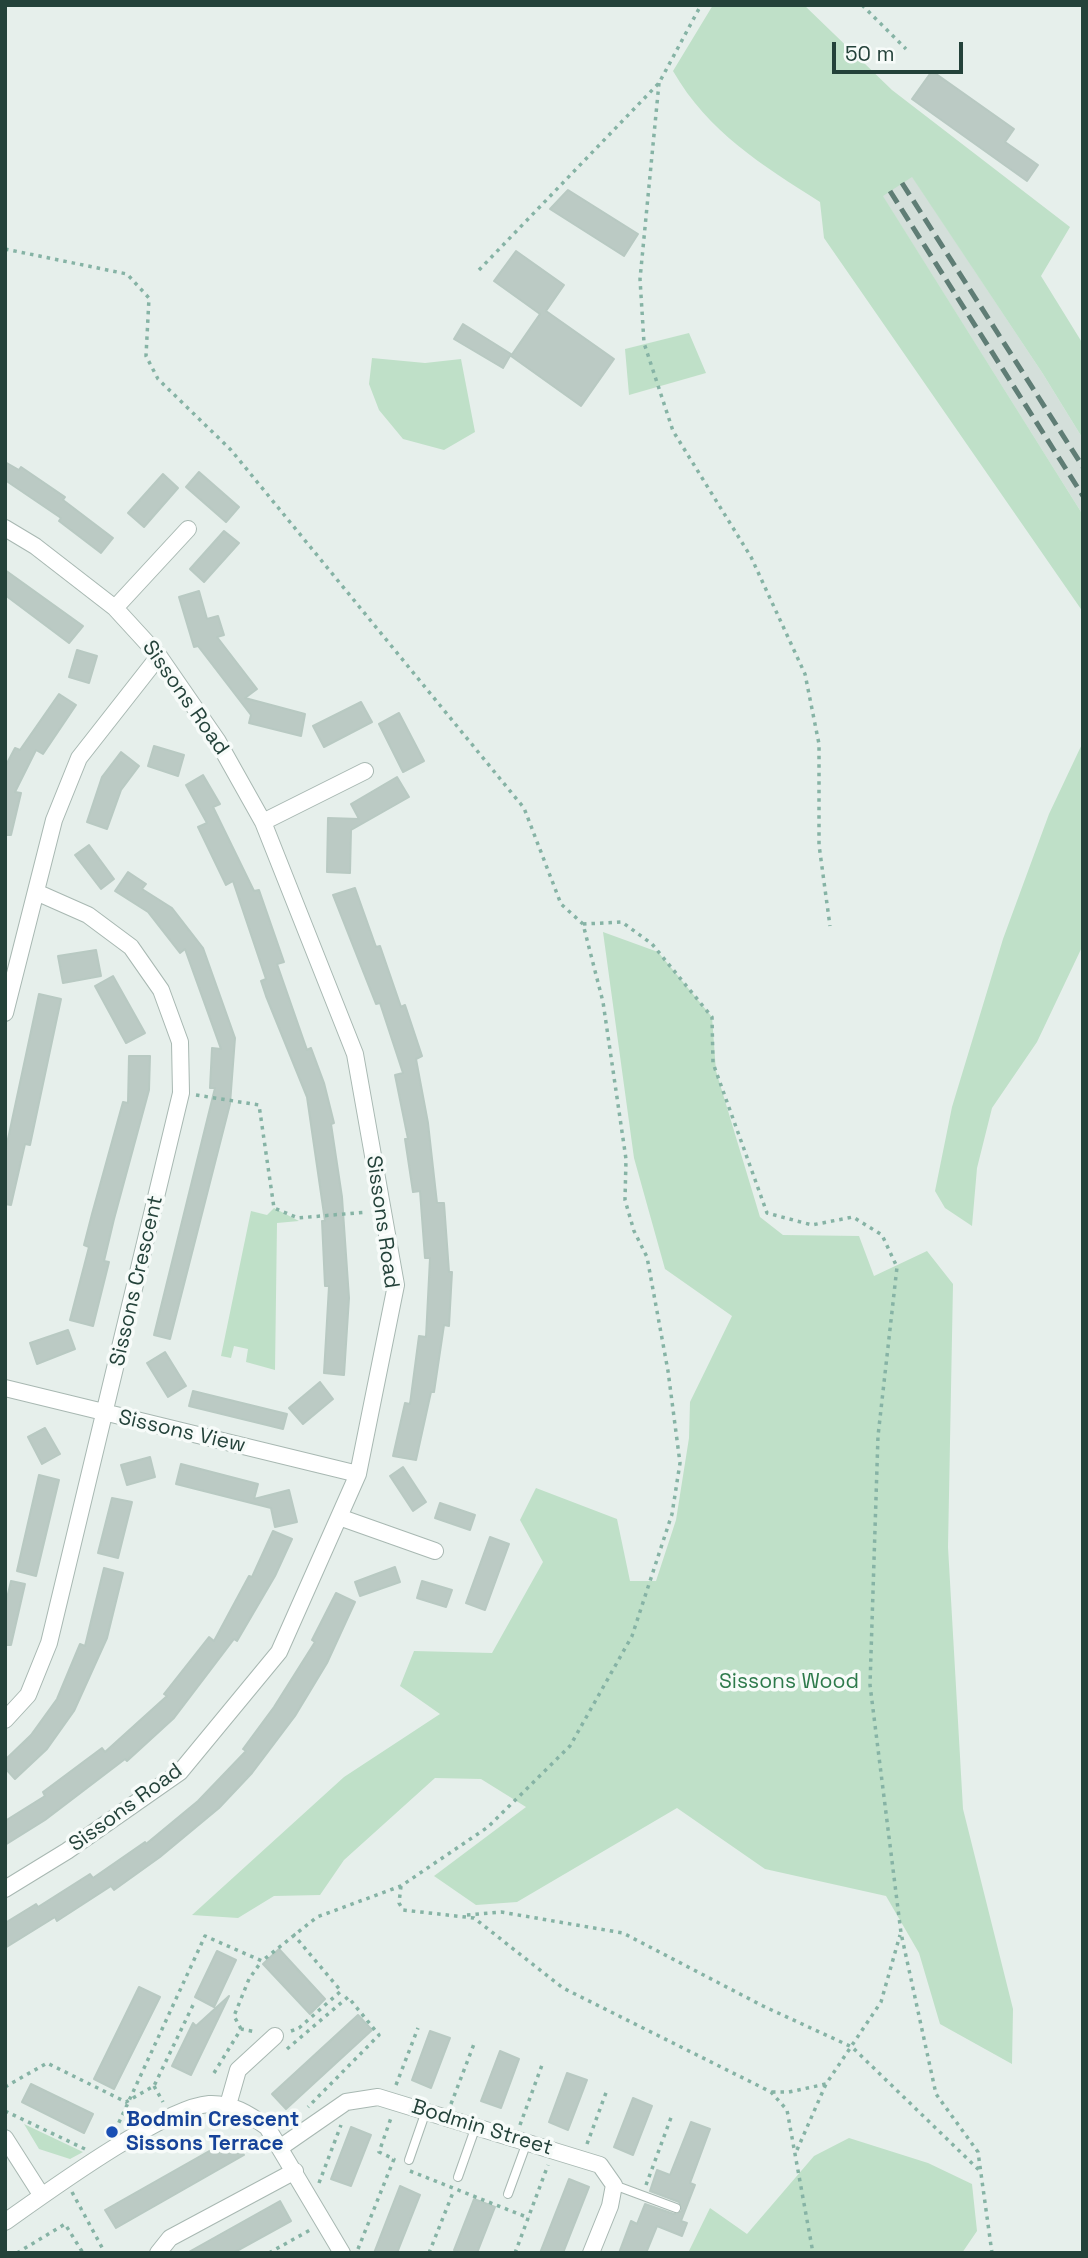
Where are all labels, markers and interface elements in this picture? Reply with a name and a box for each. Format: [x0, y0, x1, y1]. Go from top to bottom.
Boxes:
scale bar [836, 28, 967, 72]
text: 50 m [845, 40, 895, 67]
street label: Sissons Road [136, 636, 234, 760]
street label: Sissons Road [360, 1154, 404, 1290]
street label: Sissons Crescent [105, 1193, 169, 1369]
street label: Sissons View [116, 1405, 248, 1459]
park label: Sissons Wood [719, 1669, 859, 1695]
street label: Sissons Road [64, 1758, 188, 1858]
street label: Bodmin Street [408, 2095, 556, 2161]
place label: Bodmin Crescent Sissons Terrace [126, 2107, 299, 2157]
marker: Bodmin Crescent Sissons Terrace [104, 2124, 120, 2140]

